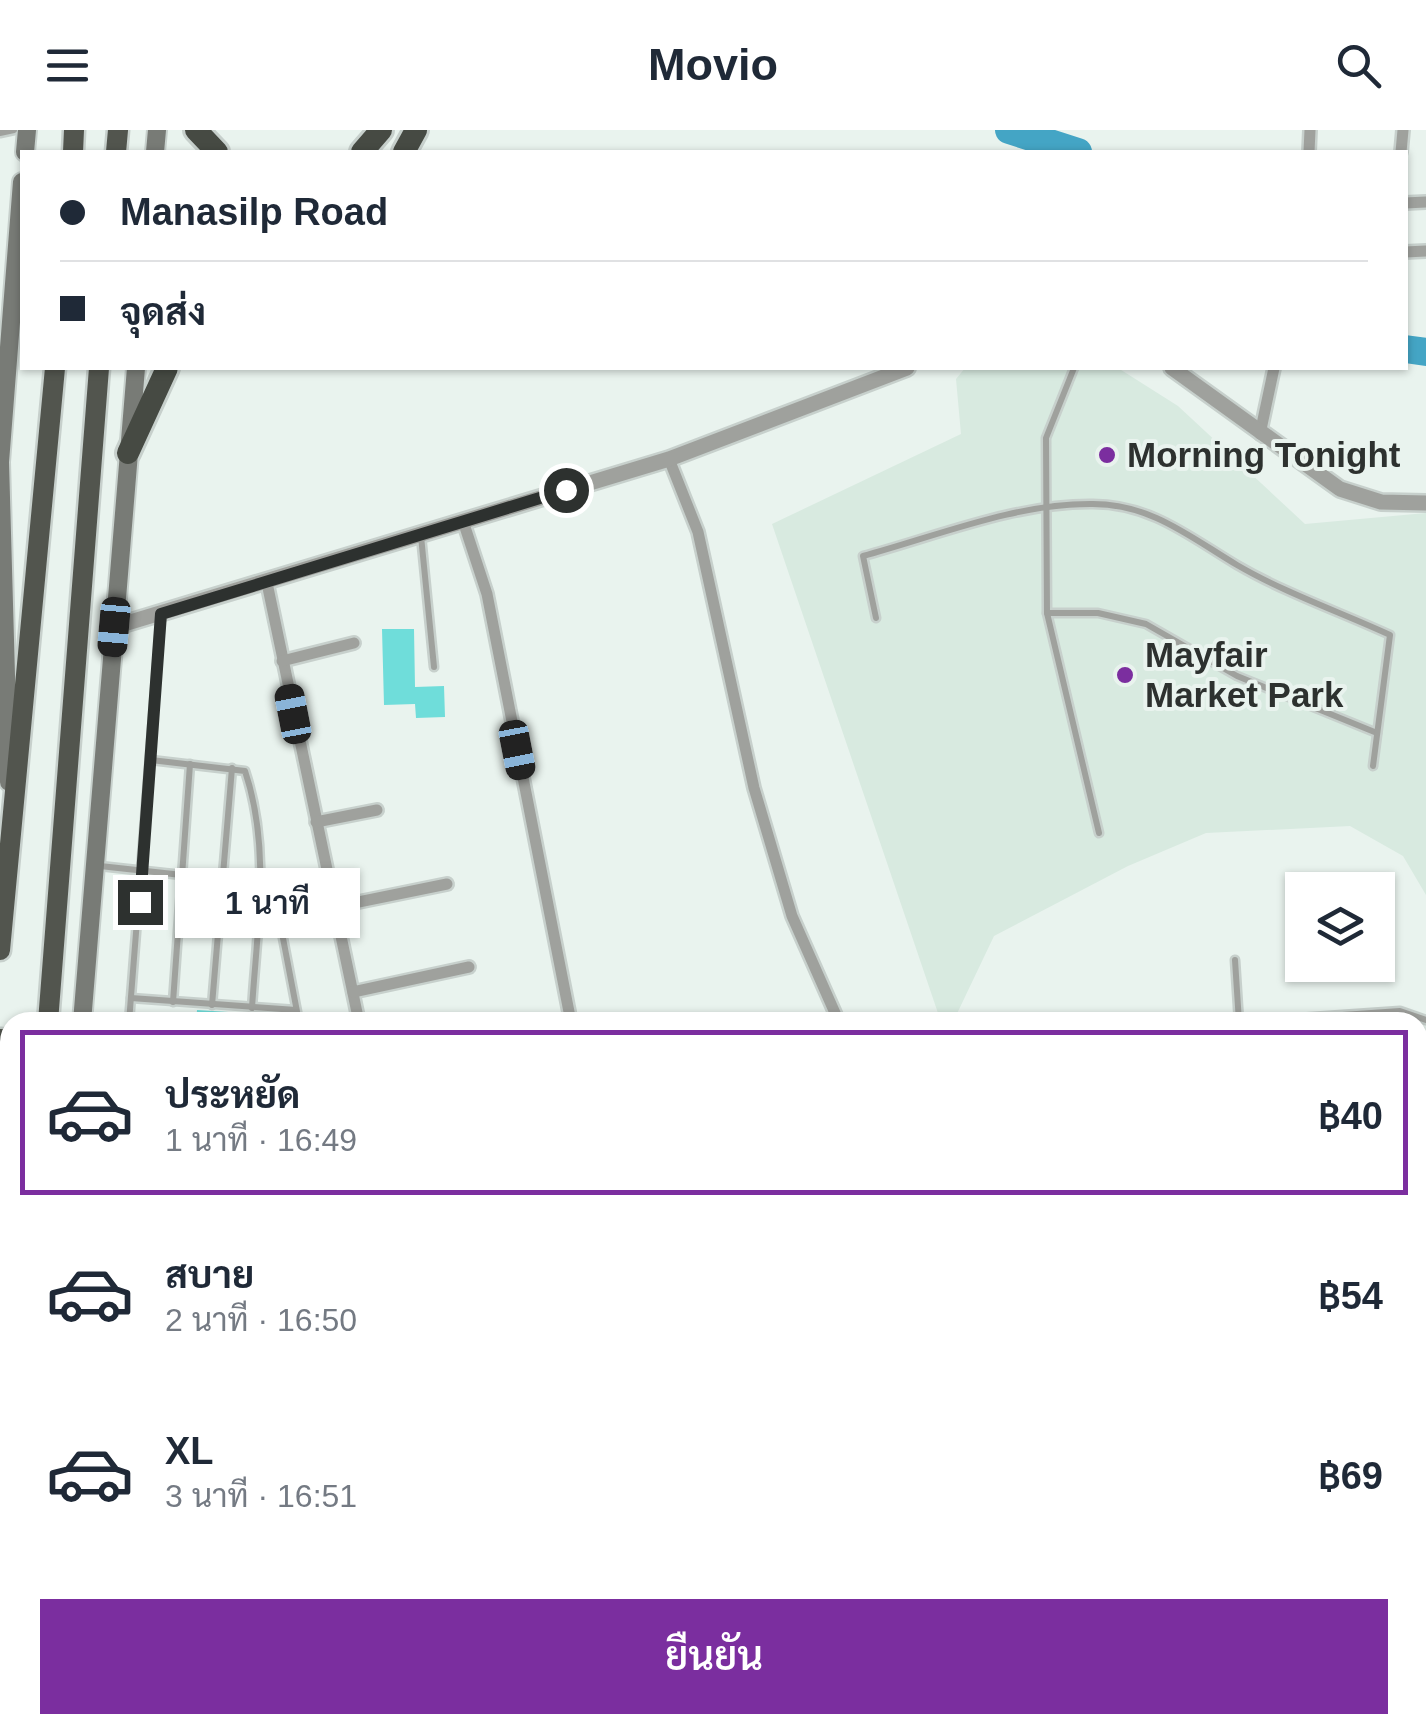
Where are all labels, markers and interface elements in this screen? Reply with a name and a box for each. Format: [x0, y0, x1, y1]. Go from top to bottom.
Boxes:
icon: menu [40, 38, 95, 93]
icon: search [1331, 38, 1386, 93]
text: Movio [648, 39, 778, 90]
text: Manasilp Road [120, 191, 388, 233]
text: จุดส่ง [120, 291, 206, 333]
place label: Morning Tonight [1127, 435, 1401, 474]
marker: Morning Tonight [1096, 444, 1118, 466]
route start [544, 468, 589, 513]
car [96, 596, 132, 658]
place label: Mayfair Market Park [1145, 635, 1344, 714]
marker: Mayfair Market Park [1114, 664, 1136, 686]
car [273, 682, 313, 746]
car [497, 718, 537, 782]
callout: 1 นาที [175, 867, 360, 937]
map controls [1285, 872, 1395, 982]
button: layers [1285, 872, 1395, 982]
route end [118, 880, 163, 925]
text: 1 นาที [225, 885, 310, 921]
icon: car [45, 1068, 135, 1158]
text: ประหยัด [165, 1074, 300, 1116]
text: ฿40 [1318, 1095, 1383, 1137]
text: 1 นาที · 16:49 [165, 1122, 357, 1158]
icon: car [45, 1248, 135, 1338]
text: สบาย [165, 1254, 254, 1296]
text: ฿54 [1318, 1275, 1383, 1317]
text: 2 นาที · 16:50 [165, 1302, 357, 1338]
icon: car [45, 1428, 135, 1518]
text: XL [165, 1430, 214, 1472]
text: ฿69 [1318, 1455, 1383, 1497]
text: 3 นาที · 16:51 [165, 1478, 357, 1514]
button: ยืนยัน [40, 1599, 1388, 1714]

